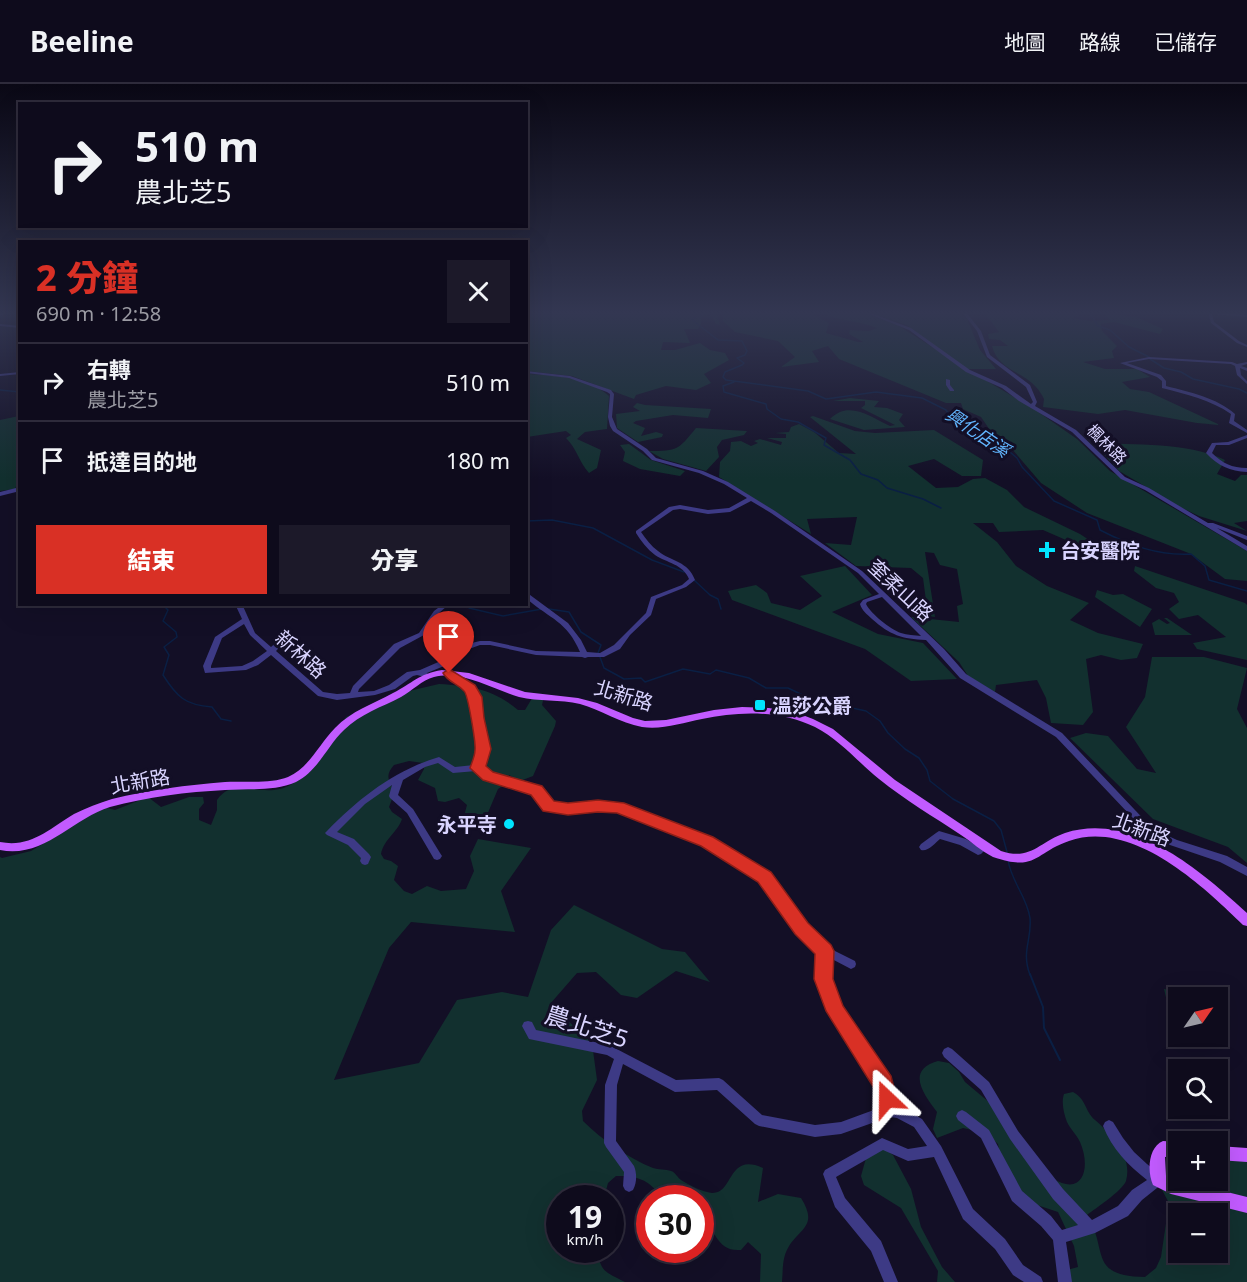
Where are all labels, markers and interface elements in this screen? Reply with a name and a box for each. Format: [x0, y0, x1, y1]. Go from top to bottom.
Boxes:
text: Beeline [30, 22, 134, 60]
text: 地圖 [1004, 28, 1046, 56]
text: 路線 [1079, 28, 1121, 56]
text: 已儲存 [1154, 28, 1217, 56]
text: 510 m [135, 117, 259, 174]
icon: right [36, 126, 114, 204]
text: 農北芝5 [135, 173, 231, 210]
text: 2 分鐘 [36, 253, 138, 302]
button: close [447, 260, 510, 323]
text: 690 m · 12:58 [36, 300, 161, 327]
text: 右轉 [87, 354, 131, 384]
icon: right [36, 366, 69, 399]
text: 510 m [446, 367, 510, 397]
text: 農北芝5 [87, 386, 158, 413]
water label: 興化店溪 [941, 402, 1017, 464]
street label: 楓林路 [1082, 419, 1132, 469]
icon: arrive [36, 444, 69, 477]
text: 180 m [446, 445, 510, 475]
text: 抵達目的地 [87, 446, 197, 476]
button: 結束 [36, 525, 267, 594]
button: 分享 [279, 525, 510, 594]
place label: 台安醫院 [1060, 537, 1140, 564]
marker: 台安醫院 [1038, 541, 1056, 559]
street label: 奎柔山路 [863, 553, 939, 627]
pin [423, 611, 474, 673]
icon: arrive [432, 620, 465, 653]
street label: 新林路 [270, 624, 332, 684]
street label: 北新路 [591, 673, 657, 717]
place label: 溫莎公爵 [772, 692, 852, 719]
marker: 溫莎公爵 [753, 698, 767, 712]
street label: 北新路 [108, 762, 172, 800]
street label: 北新路 [1109, 806, 1175, 852]
place label: 永平寺 [437, 811, 497, 838]
marker: 永平寺 [502, 817, 516, 831]
north arrow [1168, 987, 1228, 1047]
map controls [1168, 987, 1228, 1263]
street label: 農北芝5 [541, 997, 633, 1055]
button: search [1168, 1059, 1228, 1119]
position arrow [855, 1067, 919, 1131]
button: + [1168, 1131, 1228, 1191]
speed limit sign: 30 [636, 1185, 714, 1263]
text: 19 [568, 1196, 602, 1237]
button: − [1168, 1203, 1228, 1263]
text: km/h [567, 1229, 603, 1249]

